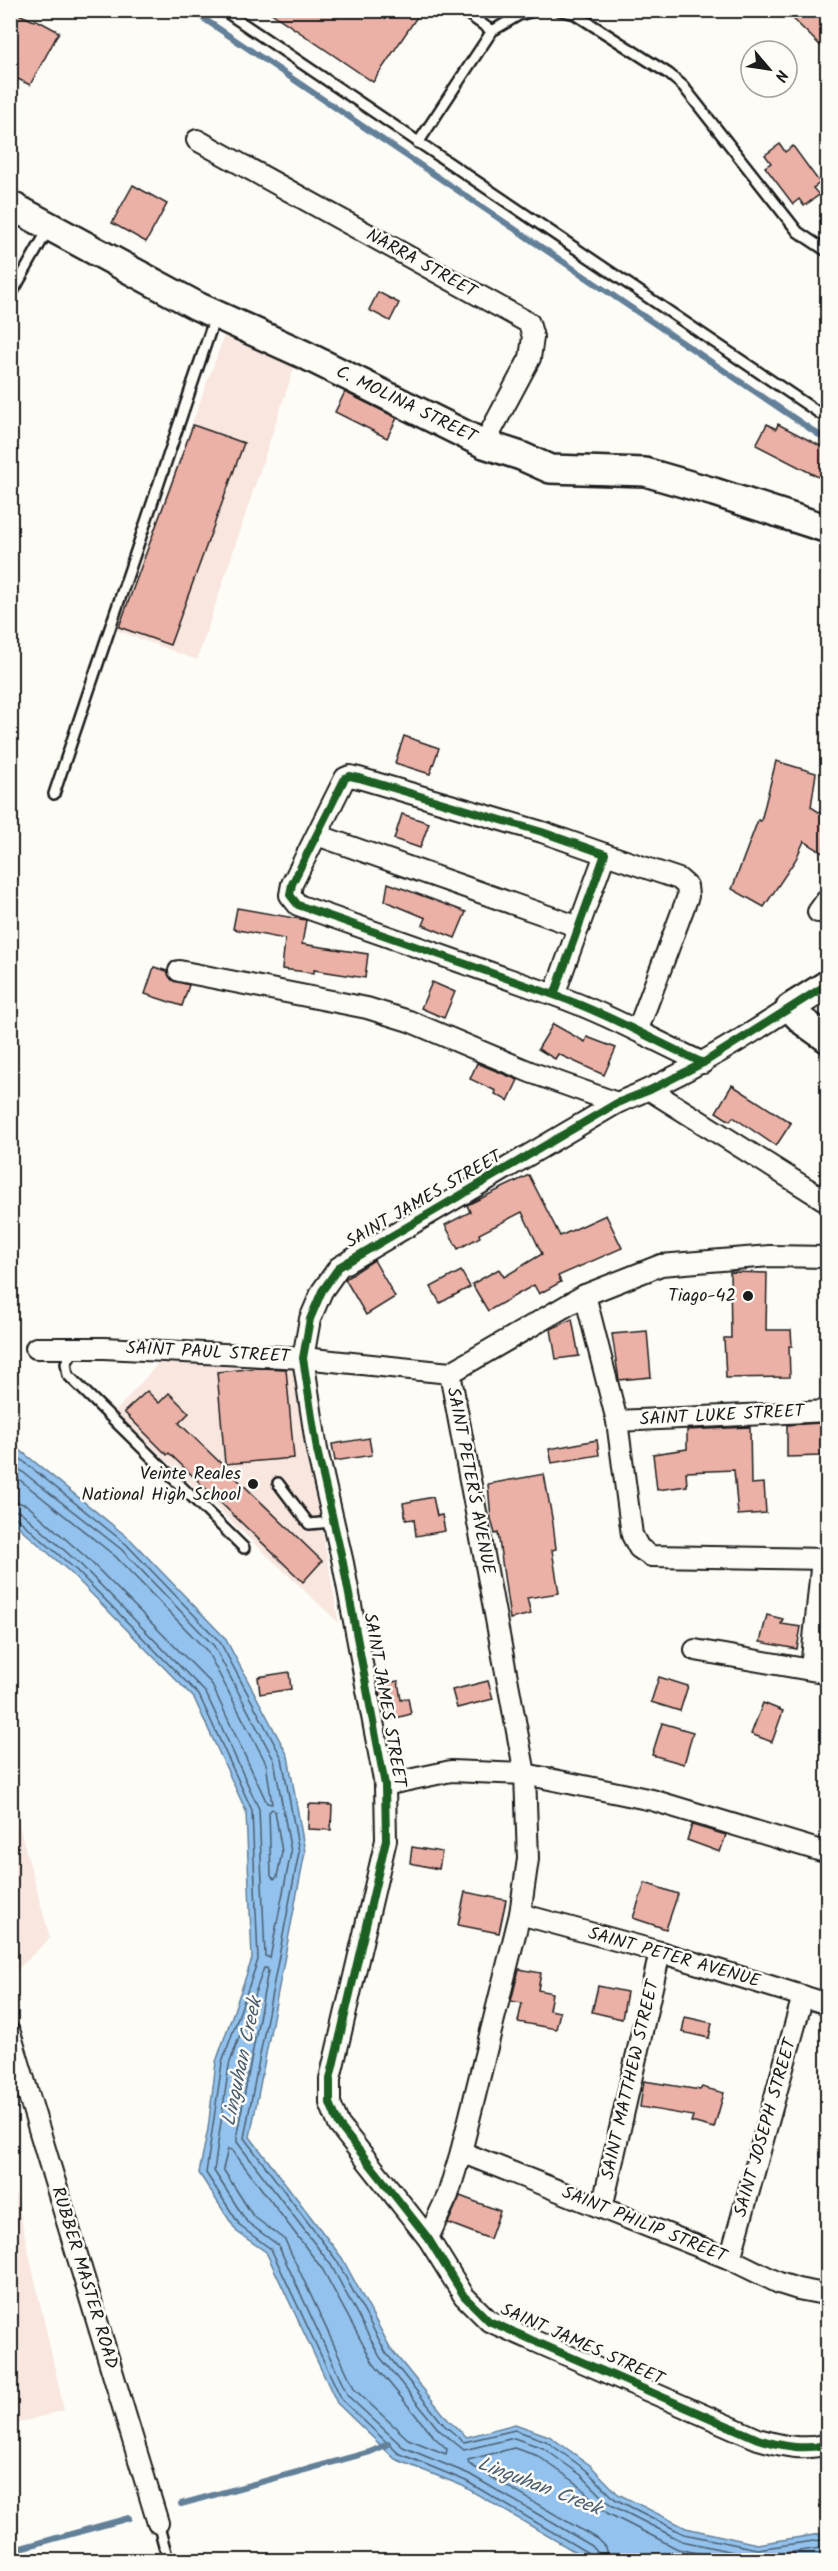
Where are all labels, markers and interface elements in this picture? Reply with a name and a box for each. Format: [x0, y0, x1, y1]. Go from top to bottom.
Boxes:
north arrow [739, 39, 799, 99]
text: N [767, 65, 794, 86]
street label: NARRA STREET [360, 222, 483, 307]
street label: C. MOLINA STREET [331, 358, 483, 452]
street label: SAINT JAMES STREET [340, 1143, 509, 1257]
place label: Tiago-42 [668, 1282, 736, 1311]
marker: Tiago-42 [741, 1289, 755, 1303]
street label: SAINT PAUL STREET [125, 1334, 292, 1372]
street label: SAINT PETER'S AVENUE [438, 1385, 502, 1577]
street label: SAINT LUKE STREET [639, 1397, 806, 1435]
place label: Veinte Reales National High School [82, 1460, 242, 1510]
marker: Veinte Reales National High School [246, 1477, 260, 1491]
street label: SAINT JAMES STREET [354, 1611, 414, 1791]
street label: SAINT PETER AVENUE [585, 1920, 764, 1997]
street label: SAINT MATTHEW STREET [594, 1976, 668, 2183]
water label: Linguhan Creek [214, 1992, 273, 2129]
street label: SAINT JOSEPH STREET [727, 2034, 806, 2220]
street label: SAINT PHILIP STREET [557, 2179, 732, 2272]
street label: RUBBER MASTER ROAD [42, 2183, 126, 2373]
street label: SAINT JAMES STREET [496, 2296, 670, 2395]
water label: Linguhan Creek [472, 2449, 608, 2526]

